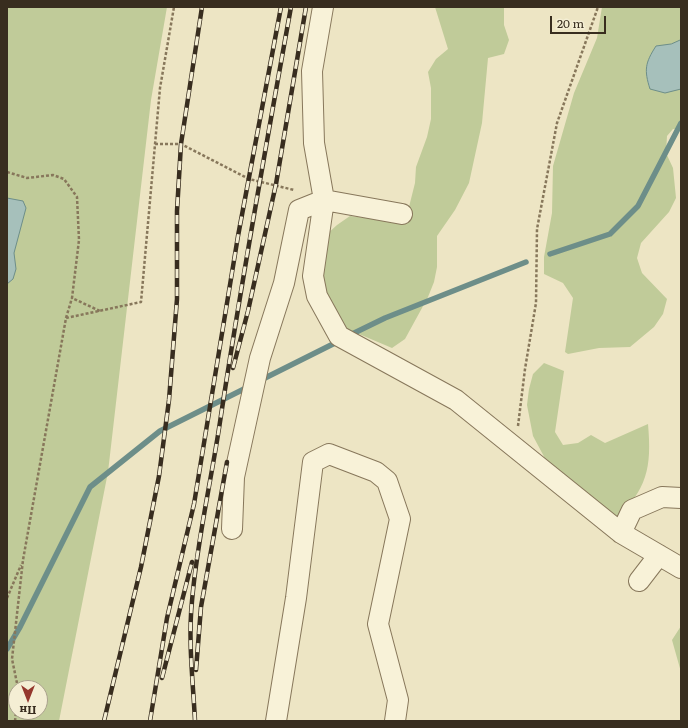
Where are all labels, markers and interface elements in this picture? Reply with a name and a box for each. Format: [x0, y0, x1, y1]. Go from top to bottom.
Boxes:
scale bar [552, 8, 608, 34]
text: 20 m [557, 14, 584, 32]
north arrow [8, 680, 48, 720]
text: Пн [19, 703, 37, 719]

